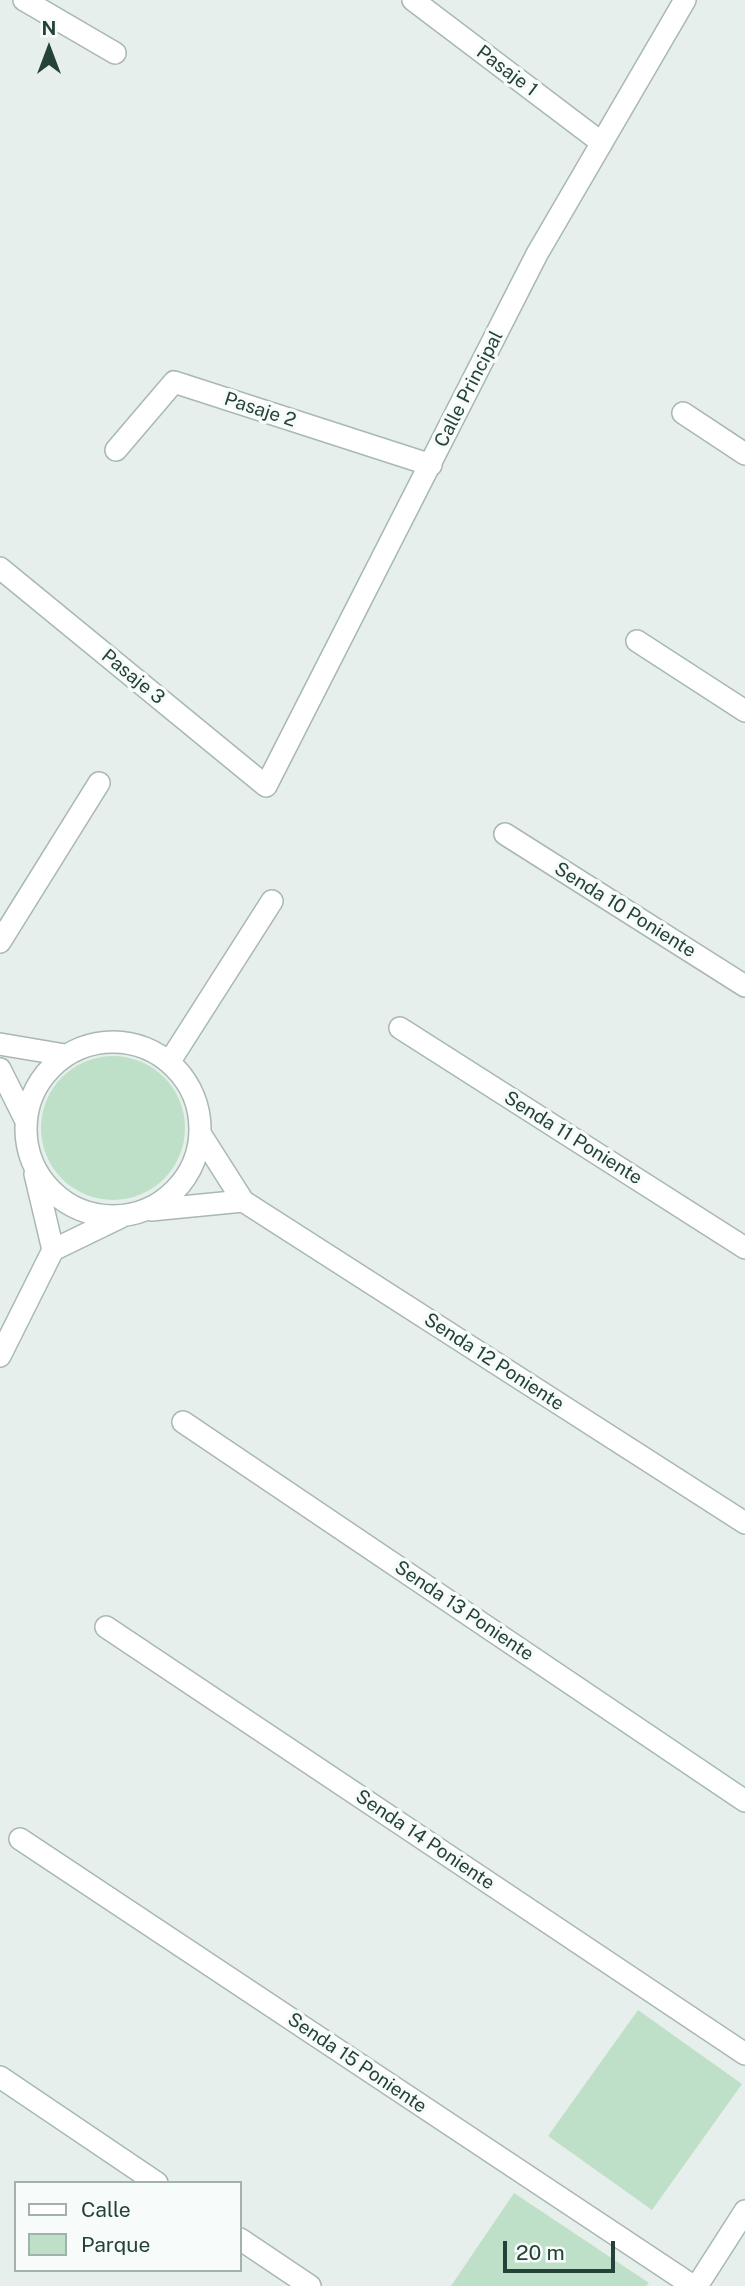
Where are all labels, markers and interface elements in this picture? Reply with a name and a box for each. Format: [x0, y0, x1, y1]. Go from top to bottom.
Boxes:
north arrow [14, 14, 84, 84]
text: N [42, 17, 56, 39]
street label: Pasaje 1 [472, 41, 542, 101]
street label: Calle Principal [430, 327, 508, 451]
street label: Pasaje 2 [221, 388, 299, 432]
street label: Pasaje 3 [97, 645, 169, 709]
street label: Senda 10 Poniente [550, 857, 700, 963]
street label: Senda 11 Poniente [500, 1086, 646, 1190]
street label: Senda 12 Poniente [420, 1308, 568, 1416]
street label: Senda 13 Poniente [390, 1556, 538, 1666]
street label: Senda 14 Poniente [351, 1785, 499, 1895]
street label: Senda 15 Poniente [283, 2008, 431, 2118]
legend [14, 2181, 242, 2272]
text: Calle [81, 2197, 131, 2222]
scale bar [507, 2226, 619, 2270]
text: Parque [81, 2232, 150, 2257]
text: 20 m [516, 2240, 565, 2265]

